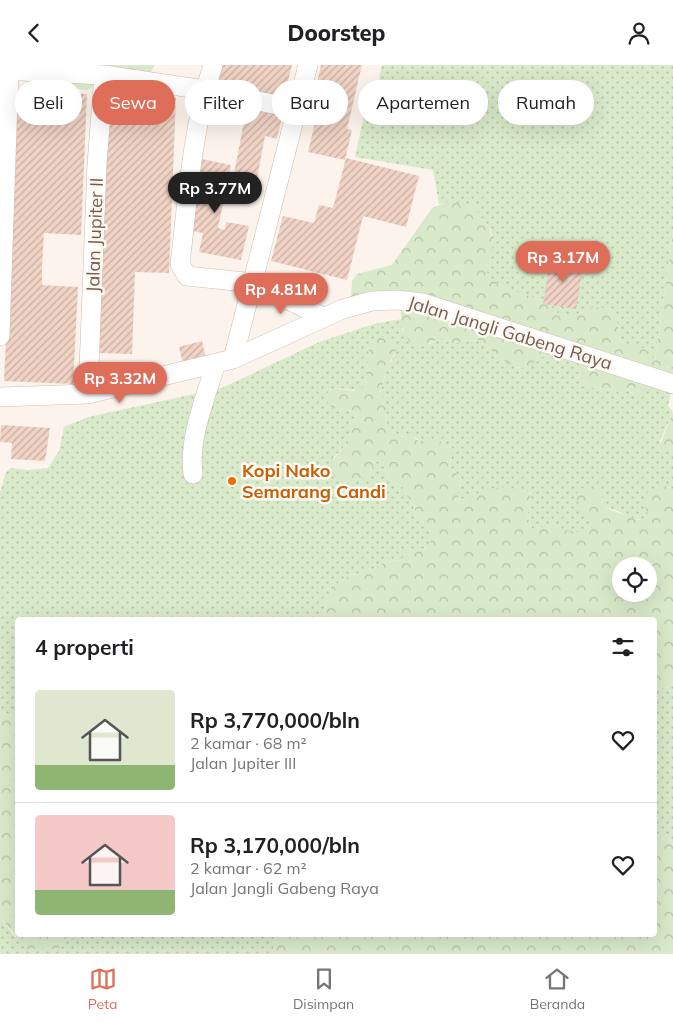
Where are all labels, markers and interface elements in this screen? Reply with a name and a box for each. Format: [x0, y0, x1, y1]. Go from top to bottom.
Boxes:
icon: back [20, 19, 48, 47]
text: Doorstep [287, 19, 386, 47]
icon: person [625, 19, 653, 47]
chip: Beli [15, 80, 82, 125]
chip: Sewa [92, 80, 175, 125]
chip: Filter [185, 80, 262, 125]
chip: Baru [272, 80, 348, 125]
chip: Apartemen [358, 80, 488, 125]
chip: Rumah [498, 80, 594, 125]
pin: Rp 3.77M [163, 171, 267, 214]
street label: Jalan Jupiter II [81, 177, 108, 293]
text: Rp 3.77M [179, 178, 251, 198]
pin: Rp 3.17M [511, 241, 615, 283]
text: Rp 3.17M [527, 247, 599, 267]
pin: Rp 4.81M [229, 273, 333, 315]
text: Rp 4.81M [245, 279, 317, 299]
street label: Jalan Jangli Gabeng Raya [405, 290, 615, 375]
pin: Rp 3.32M [68, 361, 172, 404]
text: Rp 3.32M [84, 368, 156, 388]
place label: Kopi Nako Semarang Candi [242, 459, 386, 503]
marker: Kopi Nako Semarang Candi [226, 475, 238, 487]
map controls [612, 557, 657, 602]
button: locate [612, 557, 657, 602]
icon: filters [609, 633, 637, 661]
text: 4 properti [35, 634, 134, 660]
text: Rp 3,770,000/bln [190, 707, 360, 733]
icon: home [75, 710, 135, 770]
icon: heart [609, 726, 637, 754]
text: 2 kamar · 68 m² [190, 733, 307, 753]
text: Jalan Jupiter III [190, 753, 296, 773]
text: Rp 3,170,000/bln [190, 832, 360, 858]
icon: home [75, 835, 135, 895]
icon: heart [609, 851, 637, 879]
text: 2 kamar · 62 m² [190, 858, 307, 878]
text: Jalan Jangli Gabeng Raya [190, 878, 379, 898]
tab: Peta [88, 965, 117, 1013]
tab: Disimpan [293, 965, 354, 1013]
tab: Beranda [530, 965, 585, 1013]

